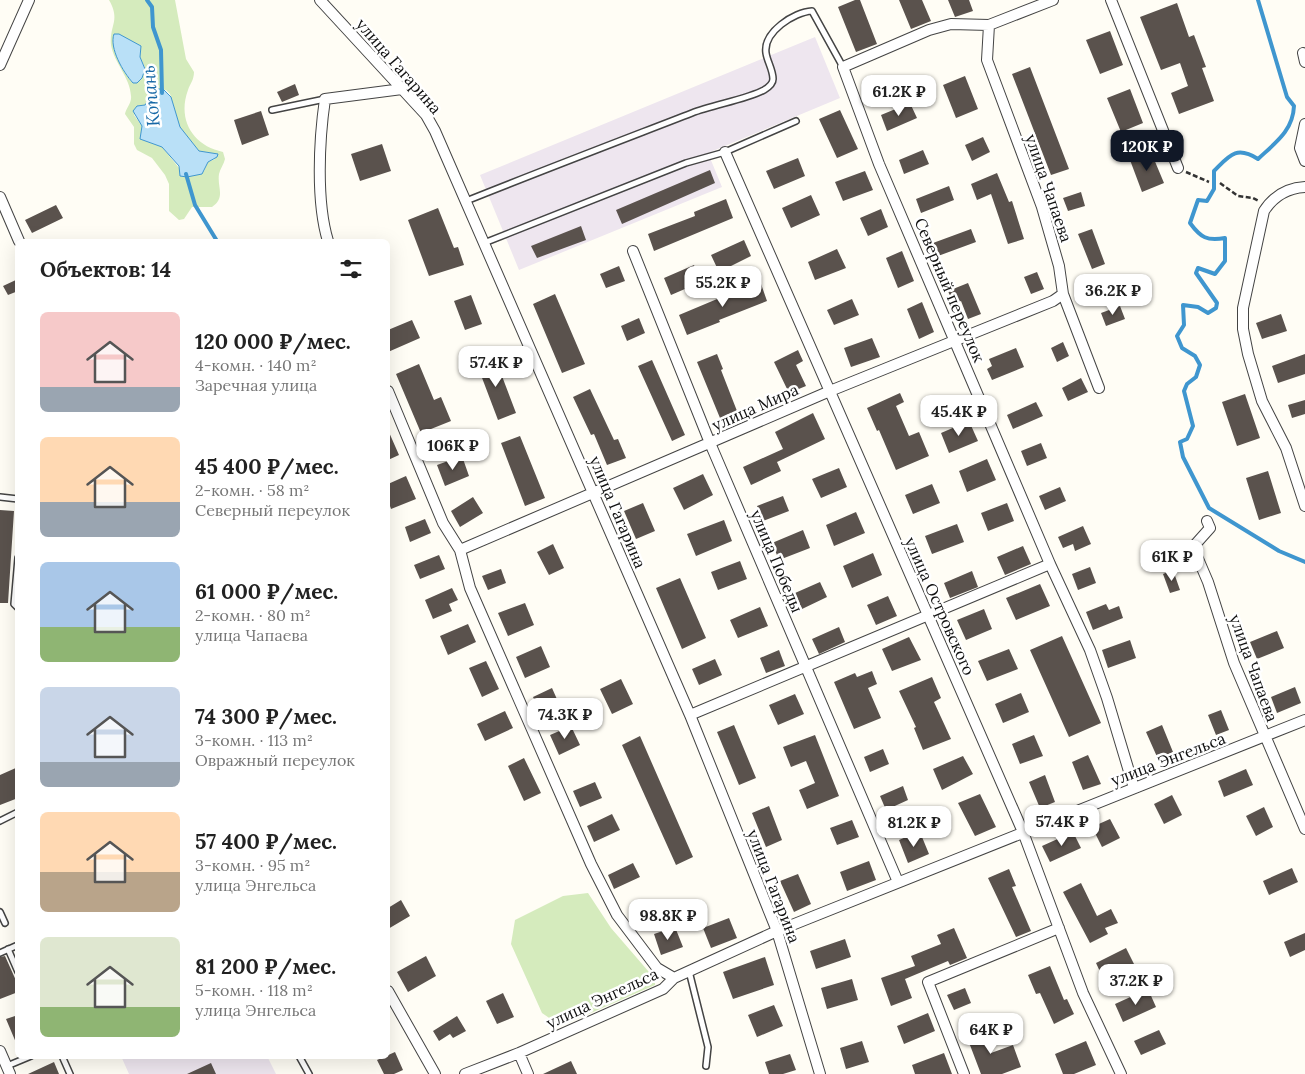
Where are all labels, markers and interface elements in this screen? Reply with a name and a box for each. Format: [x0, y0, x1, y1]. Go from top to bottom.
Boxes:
street label: улица Гагарина [352, 14, 446, 118]
water label: Копань [136, 64, 165, 128]
pin: 61.2K ₽ [853, 74, 945, 117]
text: 61.2K ₽ [872, 81, 926, 101]
pin: 120K ₽ [1106, 130, 1188, 172]
street label: улица Чапаева [1021, 131, 1077, 245]
text: 120K ₽ [1122, 136, 1172, 156]
street label: Северный переулок [911, 215, 990, 366]
icon: filters [337, 255, 365, 283]
text: Объектов: 14 [40, 256, 171, 283]
pin: 55.2K ₽ [677, 266, 769, 308]
text: 55.2K ₽ [695, 272, 751, 292]
pin: 36.2K ₽ [1067, 274, 1159, 316]
text: 36.2K ₽ [1085, 280, 1141, 300]
text: 120 000 ₽/мес. [195, 328, 351, 355]
icon: home [80, 332, 140, 392]
pin: 57.4K ₽ [450, 346, 542, 388]
text: 57.4K ₽ [469, 352, 523, 372]
text: 4-комн. · 140 m² [195, 355, 317, 375]
text: Заречная улица [195, 375, 317, 395]
street label: улица Мира [709, 379, 801, 435]
pin: 45.4K ₽ [913, 394, 1005, 437]
text: 45.4K ₽ [931, 401, 987, 421]
pin: 106K ₽ [412, 428, 494, 471]
text: 106K ₽ [427, 435, 479, 455]
text: 45 400 ₽/мес. [195, 453, 339, 480]
street label: улица Гагарина [585, 453, 651, 571]
icon: home [80, 457, 140, 517]
text: 2-комн. · 58 m² [195, 480, 309, 500]
text: Северный переулок [195, 500, 350, 520]
street label: улица Победы [746, 506, 808, 616]
street label: улица Островского [901, 534, 979, 678]
pin: 61K ₽ [1137, 540, 1207, 582]
text: 61K ₽ [1151, 546, 1193, 566]
text: 61 000 ₽/мес. [195, 578, 338, 605]
icon: home [80, 582, 140, 642]
text: 2-комн. · 80 m² [195, 605, 311, 625]
street label: улица Чапаева [1225, 612, 1283, 724]
text: улица Чапаева [195, 625, 308, 645]
pin: 74.3K ₽ [519, 698, 611, 740]
text: 74 300 ₽/мес. [195, 703, 337, 730]
text: 74.3K ₽ [538, 704, 592, 724]
icon: home [80, 707, 140, 767]
street label: улица Энгельса [1108, 728, 1228, 790]
text: 3-комн. · 113 m² [195, 730, 313, 750]
text: Овражный переулок [195, 750, 355, 770]
pin: 57.4K ₽ [1016, 804, 1108, 847]
pin: 81.2K ₽ [868, 806, 960, 848]
text: 57.4K ₽ [1035, 811, 1089, 831]
text: 81.2K ₽ [887, 812, 941, 832]
street label: улица Гагарина [743, 826, 805, 946]
text: 57 400 ₽/мес. [195, 828, 337, 855]
icon: home [80, 832, 140, 892]
text: 3-комн. · 95 m² [195, 855, 310, 875]
text: улица Энгельса [195, 875, 316, 895]
pin: 98.8K ₽ [622, 898, 714, 941]
text: 98.8K ₽ [640, 905, 696, 925]
text: 81 200 ₽/мес. [195, 953, 336, 980]
icon: home [80, 957, 140, 1017]
street label: улица Энгельса [543, 963, 661, 1033]
pin: 37.2K ₽ [1090, 964, 1182, 1006]
text: 37.2K ₽ [1109, 970, 1163, 990]
text: 5-комн. · 118 m² [195, 980, 313, 1000]
text: улица Энгельса [195, 1000, 316, 1020]
pin: 64K ₽ [956, 1012, 1026, 1055]
text: 64K ₽ [969, 1019, 1013, 1039]

